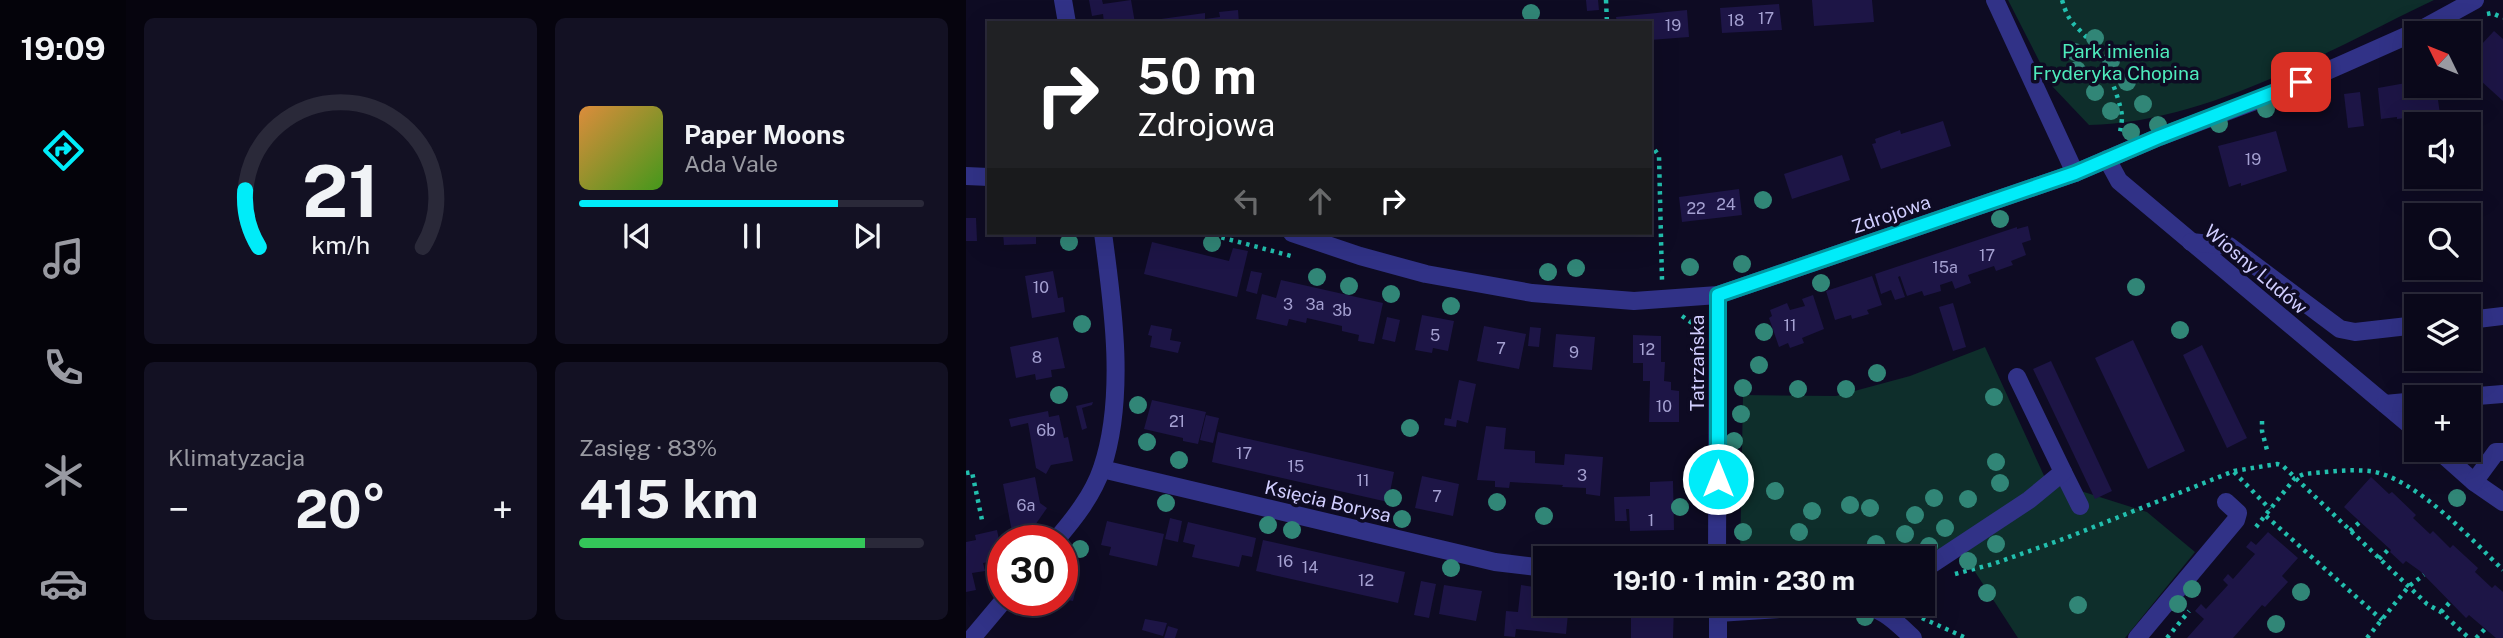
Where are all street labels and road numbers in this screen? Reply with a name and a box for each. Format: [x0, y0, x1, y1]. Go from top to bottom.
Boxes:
street label: Zdrojowa [1849, 190, 1933, 238]
street label: Wiosny Ludów [2200, 220, 2312, 318]
street label: Tatrzańska [1686, 315, 1708, 411]
street label: Księcia Borysa [1263, 476, 1393, 526]

